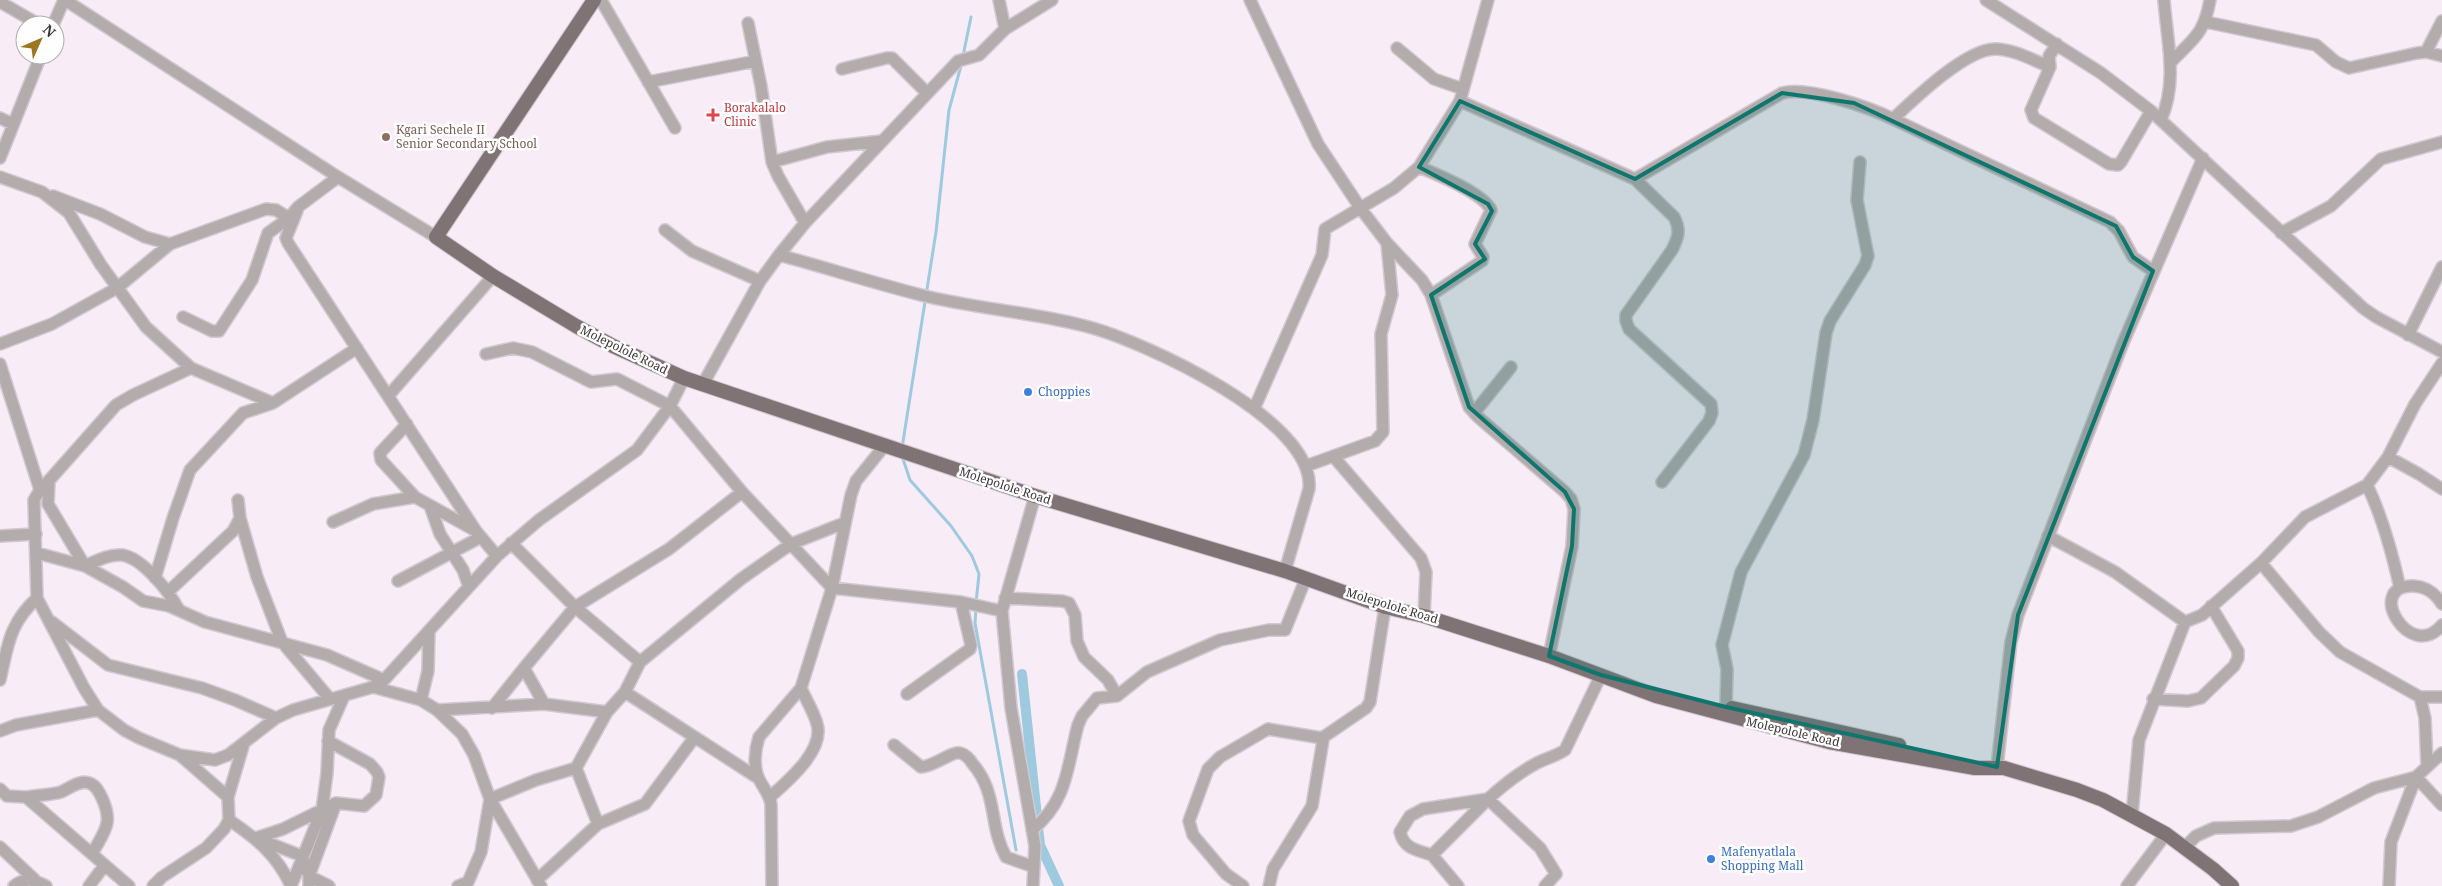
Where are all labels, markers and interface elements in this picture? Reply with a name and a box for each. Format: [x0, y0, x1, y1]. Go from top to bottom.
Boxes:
north arrow [15, 15, 65, 65]
text: N [39, 20, 60, 41]
place label: Borakalalo Clinic [724, 99, 786, 130]
marker: Borakalalo Clinic [706, 108, 720, 122]
place label: Kgari Sechele II Senior Secondary School [396, 121, 537, 152]
marker: Kgari Sechele II Senior Secondary School [380, 131, 392, 143]
street label: Molepolole Road [578, 321, 671, 378]
place label: Choppies [1038, 383, 1090, 400]
marker: Choppies [1022, 386, 1034, 398]
street label: Molepolole Road [957, 463, 1054, 509]
street label: Molepolole Road [1344, 583, 1441, 628]
street label: Molepolole Road [1745, 712, 1842, 751]
place label: Mafenyatlala Shopping Mall [1721, 843, 1804, 874]
marker: Mafenyatlala Shopping Mall [1705, 853, 1717, 865]

